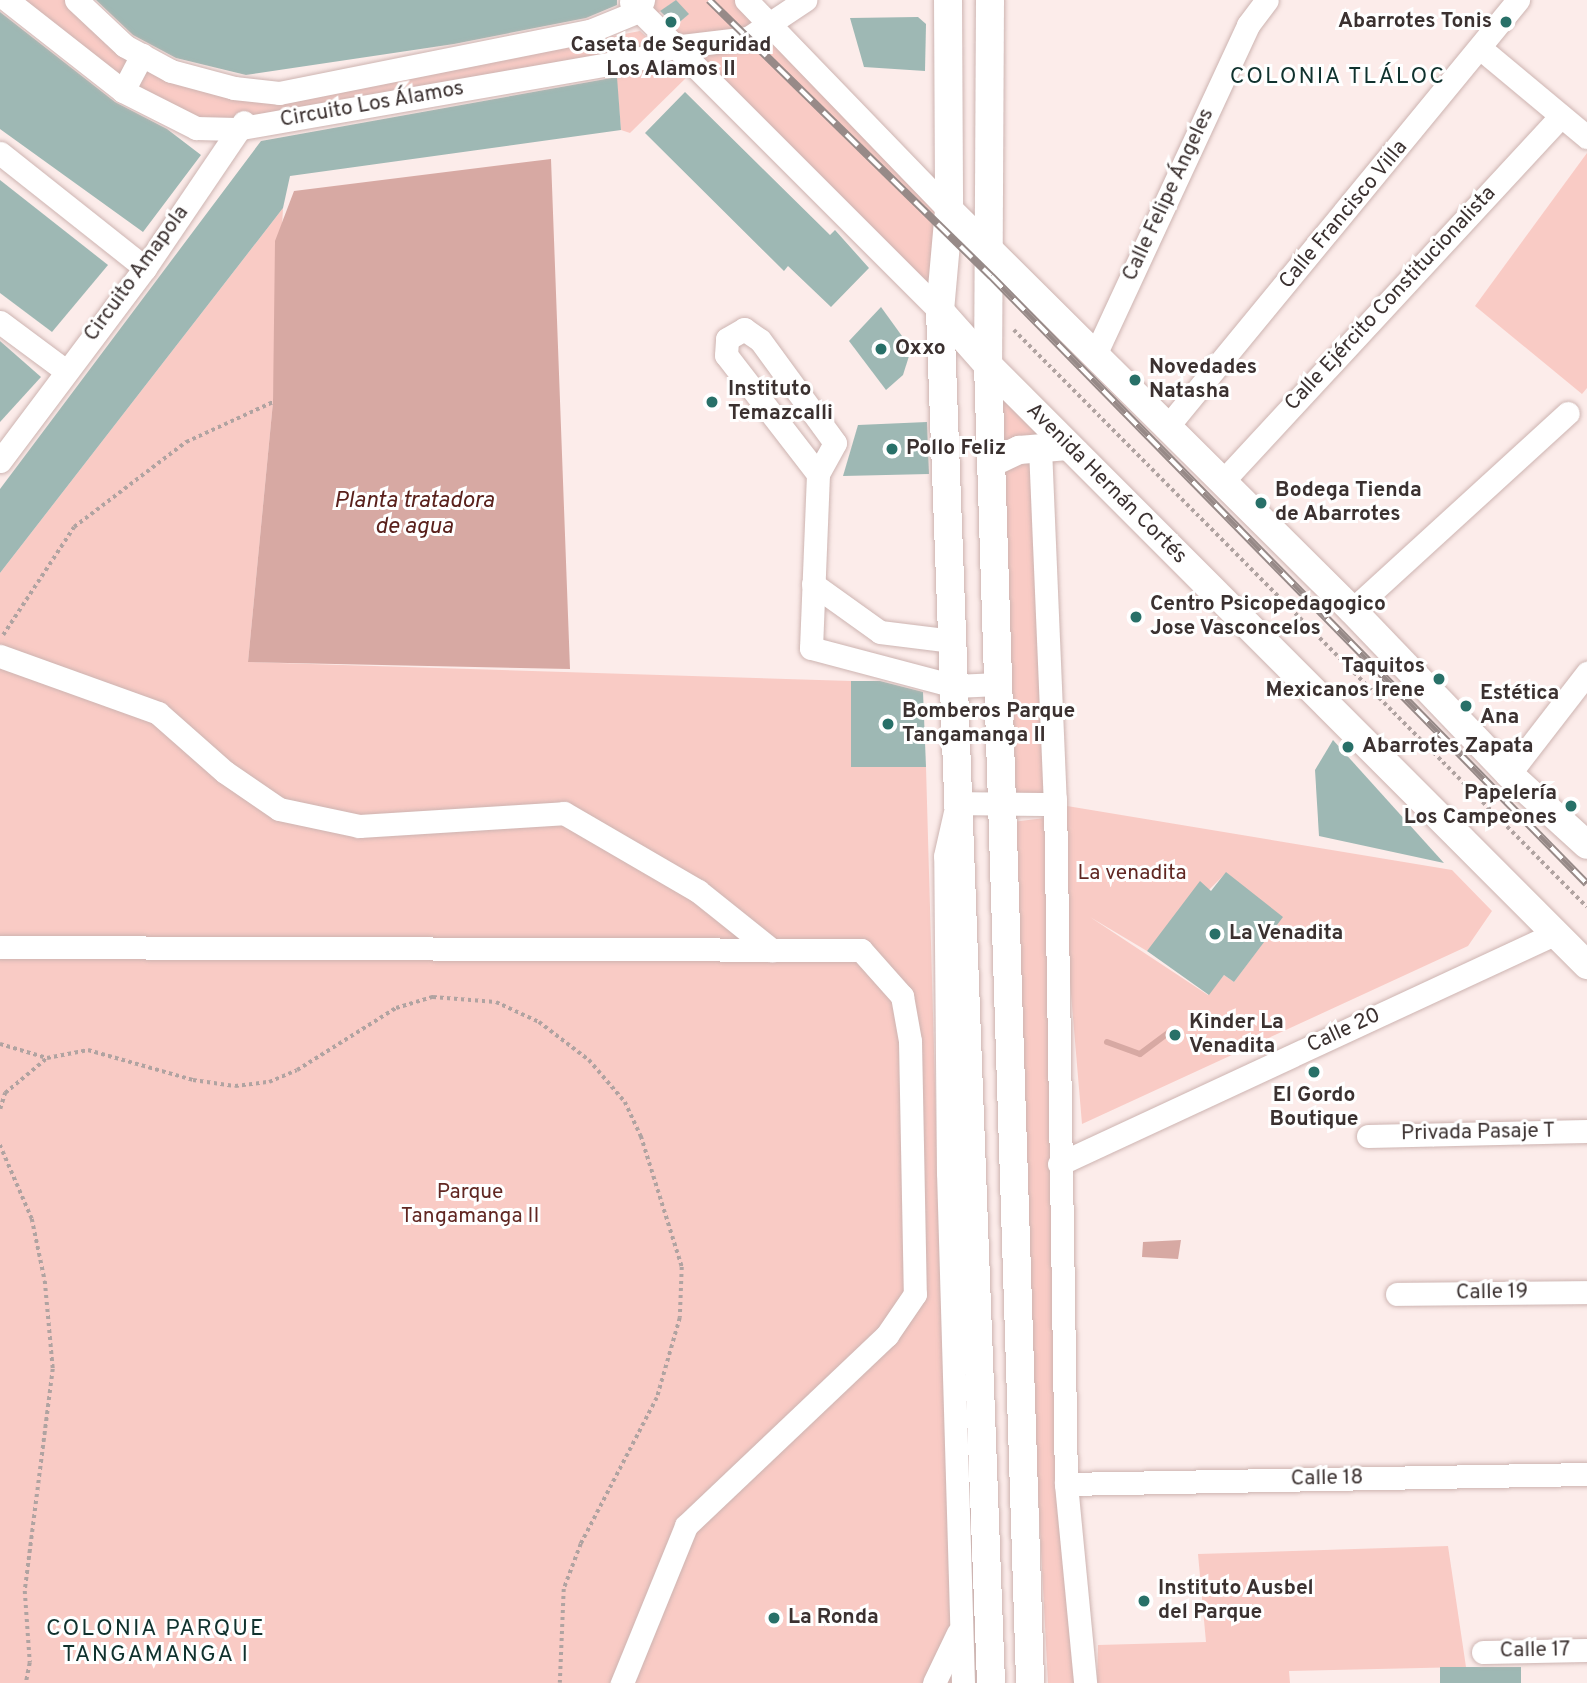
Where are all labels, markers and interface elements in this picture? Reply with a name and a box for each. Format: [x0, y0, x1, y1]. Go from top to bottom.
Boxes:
place label: Abarrotes Tonis [1338, 9, 1492, 35]
marker: Caseta de Seguridad Los Alamos II [663, 14, 679, 30]
marker: Abarrotes Tonis [1498, 14, 1514, 30]
place label: Caseta de Seguridad Los Alamos II [571, 33, 771, 83]
district label: COLONIA TLÁLOC [1231, 64, 1445, 92]
street label: Circuito Los Álamos [278, 76, 466, 134]
street label: Calle Felipe Ángeles [1118, 104, 1220, 286]
street label: Calle Francisco Villa [1274, 135, 1414, 295]
street label: Calle Ejército Constitucionalista [1280, 182, 1502, 416]
street label: Circuito Amapola [79, 201, 195, 347]
place label: Oxxo [895, 336, 946, 362]
marker: Oxxo [873, 341, 889, 357]
place label: Novedades Natasha [1149, 355, 1257, 405]
marker: Novedades Natasha [1127, 372, 1143, 388]
place label: Instituto Temazcalli [728, 377, 833, 427]
marker: Instituto Temazcalli [702, 392, 722, 412]
street label: Avenida Hernán Cortés [1020, 398, 1192, 570]
place label: Pollo Feliz [906, 436, 1006, 462]
marker: Pollo Feliz [884, 441, 900, 457]
place label: Bodega Tienda de Abarrotes [1275, 478, 1422, 528]
water label: Planta tratadora de agua [334, 488, 494, 542]
marker: Bodega Tienda de Abarrotes [1253, 495, 1269, 511]
place label: Centro Psicopedagogico Jose Vasconcelos [1150, 592, 1386, 642]
marker: Centro Psicopedagogico Jose Vasconcelos [1128, 609, 1144, 625]
place label: Taquitos Mexicanos Irene [1265, 654, 1425, 704]
marker: Taquitos Mexicanos Irene [1431, 671, 1447, 687]
place label: Estética Ana [1480, 681, 1559, 731]
marker: Estética Ana [1458, 698, 1474, 714]
place label: Bomberos Parque Tangamanga II [902, 699, 1075, 749]
marker: Bomberos Parque Tangamanga II [880, 716, 896, 732]
place label: Abarrotes Zapata [1362, 734, 1533, 760]
marker: Abarrotes Zapata [1340, 739, 1356, 755]
place label: Papelería Los Campeones [1404, 781, 1557, 831]
marker: Papelería Los Campeones [1563, 798, 1579, 814]
park label: La venadita [1077, 861, 1187, 887]
place label: La Venadita [1229, 921, 1344, 947]
marker: La Venadita [1207, 926, 1223, 942]
street label: Calle 20 [1303, 1003, 1385, 1059]
place label: Kinder La Venadita [1189, 1010, 1284, 1060]
marker: Kinder La Venadita [1167, 1027, 1183, 1043]
marker: El Gordo Boutique [1306, 1064, 1322, 1080]
place label: El Gordo Boutique [1270, 1083, 1358, 1133]
street label: Privada Pasaje T [1400, 1119, 1556, 1147]
park label: Parque Tangamanga II [401, 1180, 539, 1230]
street label: Calle 19 [1456, 1280, 1528, 1306]
street label: Calle 18 [1291, 1466, 1363, 1492]
place label: Instituto Ausbel del Parque [1158, 1576, 1315, 1626]
marker: Instituto Ausbel del Parque [1136, 1593, 1152, 1609]
place label: La Ronda [788, 1605, 879, 1631]
marker: La Ronda [766, 1610, 782, 1626]
district label: COLONIA PARQUE TANGAMANGA I [47, 1616, 265, 1670]
street label: Calle 17 [1499, 1638, 1571, 1664]

